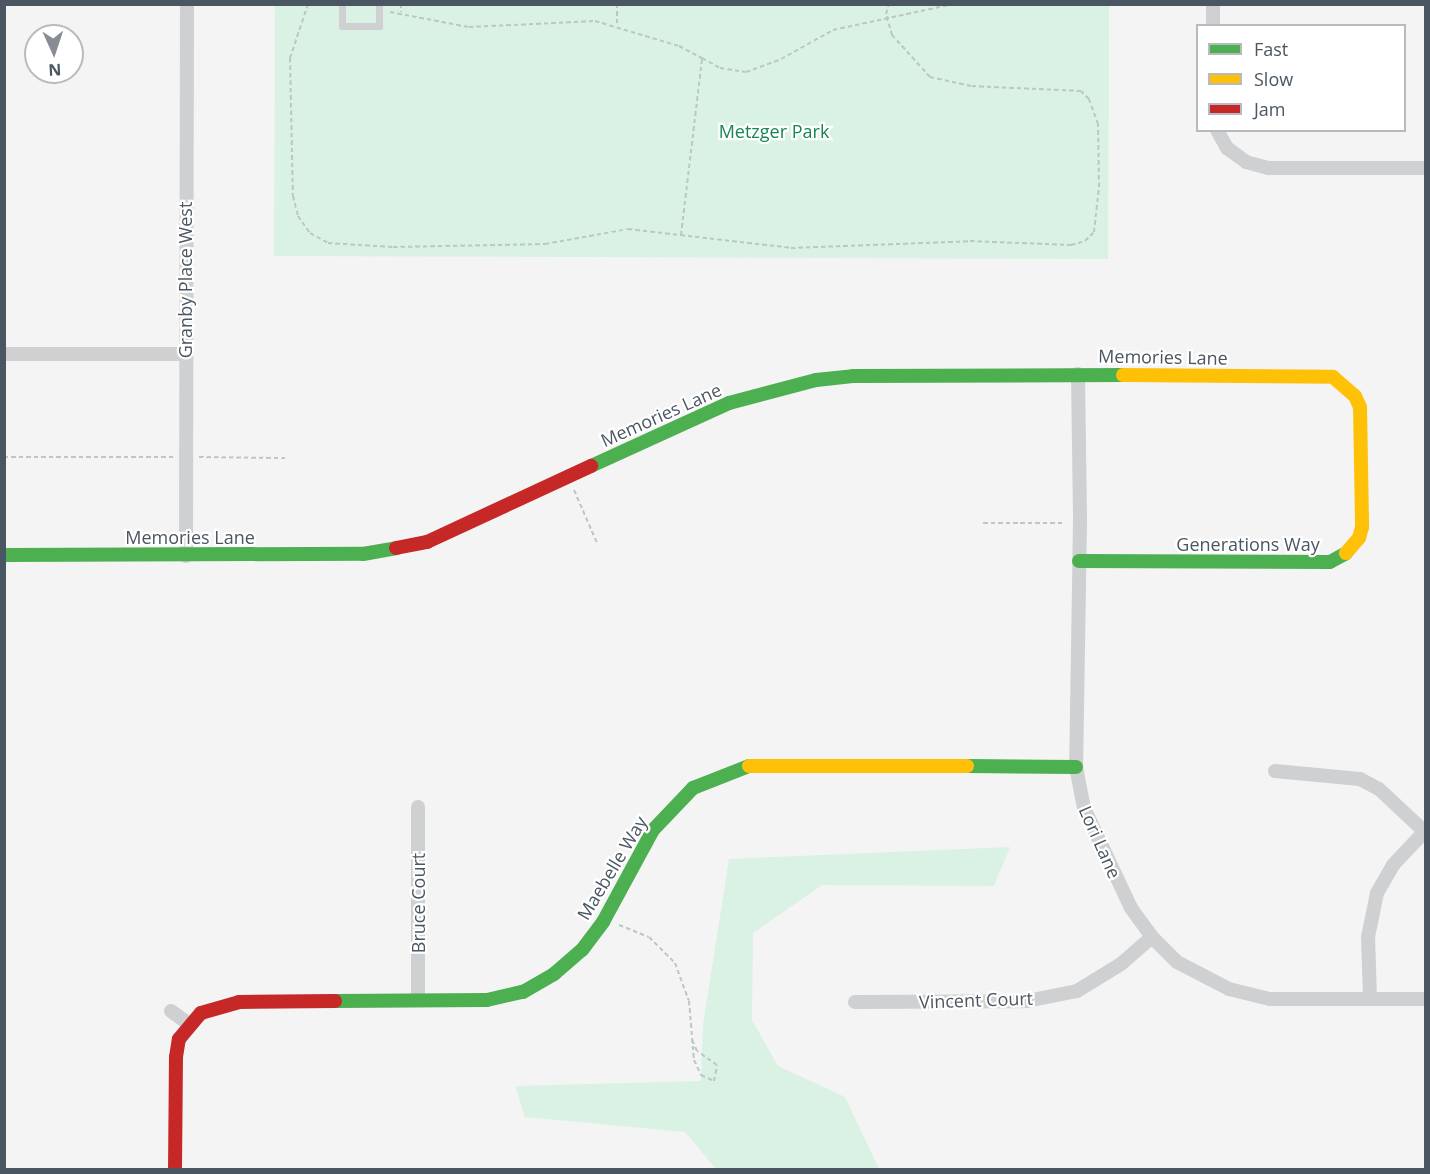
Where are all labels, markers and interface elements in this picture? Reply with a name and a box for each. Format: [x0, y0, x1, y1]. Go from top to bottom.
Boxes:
north arrow [24, 24, 84, 84]
legend [1196, 24, 1406, 132]
text: Fast [1254, 37, 1288, 61]
text: N [48, 59, 62, 81]
text: Slow [1254, 67, 1293, 91]
text: Jam [1254, 97, 1286, 121]
park label: Metzger Park [719, 120, 829, 142]
street label: Granby Place West [174, 202, 196, 358]
street label: Memories Lane [1098, 345, 1228, 369]
street label: Memories Lane [597, 379, 725, 451]
street label: Memories Lane [125, 526, 255, 548]
street label: Generations Way [1176, 533, 1320, 555]
street label: Lori Lane [1074, 802, 1126, 882]
street label: Maebelle Way [573, 812, 651, 924]
street label: Bruce Court [407, 853, 429, 953]
street label: Vincent Court [919, 987, 1033, 1013]

